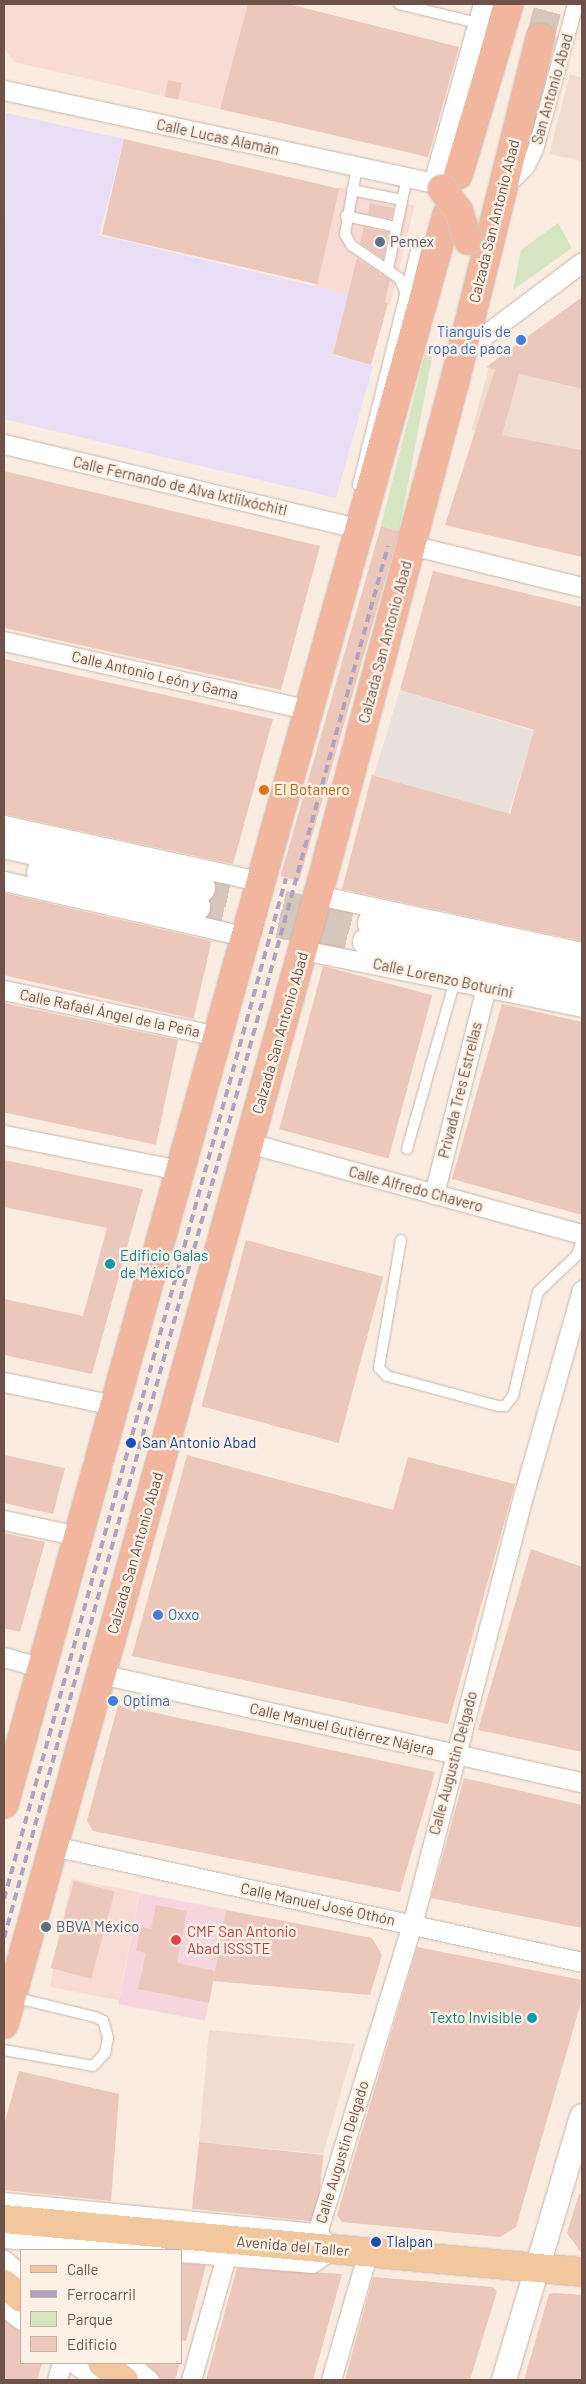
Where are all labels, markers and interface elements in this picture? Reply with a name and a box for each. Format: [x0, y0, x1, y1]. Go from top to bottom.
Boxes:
street label: San Antonio Abad [528, 32, 576, 146]
street label: Calle Lucas Alamán [155, 115, 281, 159]
street label: Calzada San Antonio Abad [465, 137, 523, 305]
place label: Pemex [390, 233, 434, 251]
marker: Pemex [374, 236, 386, 248]
place label: Tianguis de ropa de paca [428, 322, 511, 357]
marker: Tianguis de ropa de paca [515, 334, 527, 346]
street label: Calle Fernando de Alva Ixtlilxóchitl [71, 453, 289, 519]
street label: Calzada San Antonio Abad [355, 559, 415, 725]
street label: Calle Antonio León y Gama [70, 647, 240, 703]
place label: El Botanero [274, 781, 350, 799]
marker: El Botanero [258, 784, 270, 796]
street label: Calzada San Antonio Abad [248, 950, 312, 1116]
street label: Calle Lorenzo Boturini [371, 954, 515, 1002]
street label: Calle Rafaél Ángel de la Peña [18, 985, 202, 1041]
street label: Privada Tres Estrellas [434, 1020, 486, 1160]
street label: Calle Alfredo Chavero [347, 1162, 485, 1216]
place label: Edificio Galas de México [120, 1246, 208, 1281]
marker: Edificio Galas de México [104, 1258, 116, 1270]
place label: San Antonio Abad [142, 1434, 256, 1452]
marker: San Antonio Abad [124, 1436, 138, 1450]
street label: Calzada San Antonio Abad [103, 1470, 167, 1636]
place label: Oxxo [168, 1606, 199, 1624]
marker: Oxxo [152, 1609, 164, 1621]
street label: Calle Augustin Delgado [425, 1689, 481, 1837]
place label: Optima [123, 1692, 170, 1710]
marker: Optima [107, 1695, 119, 1707]
street label: Calle Manuel Gutiérrez Nájera [248, 1699, 436, 1759]
street label: Calle Manuel José Othón [239, 1879, 397, 1929]
place label: BBVA México [56, 1918, 139, 1936]
marker: BBVA México [40, 1921, 52, 1933]
place label: CMF San Antonio Abad ISSSTE [187, 1922, 297, 1957]
marker: CMF San Antonio Abad ISSSTE [169, 1933, 183, 1947]
place label: Texto Invisible [430, 2009, 522, 2027]
marker: Texto Invisible [526, 2012, 538, 2024]
street label: Calle Augustin Delgado [312, 2079, 372, 2225]
street label: Avenida del Taller [236, 2232, 350, 2260]
place label: Tlalpan [386, 2233, 433, 2251]
marker: Tlalpan [370, 2236, 382, 2248]
legend [20, 2249, 182, 2364]
text: Calle [67, 2260, 99, 2278]
text: Ferrocarril [67, 2285, 136, 2303]
text: Parque [67, 2310, 113, 2328]
text: Edificio [67, 2335, 117, 2353]

